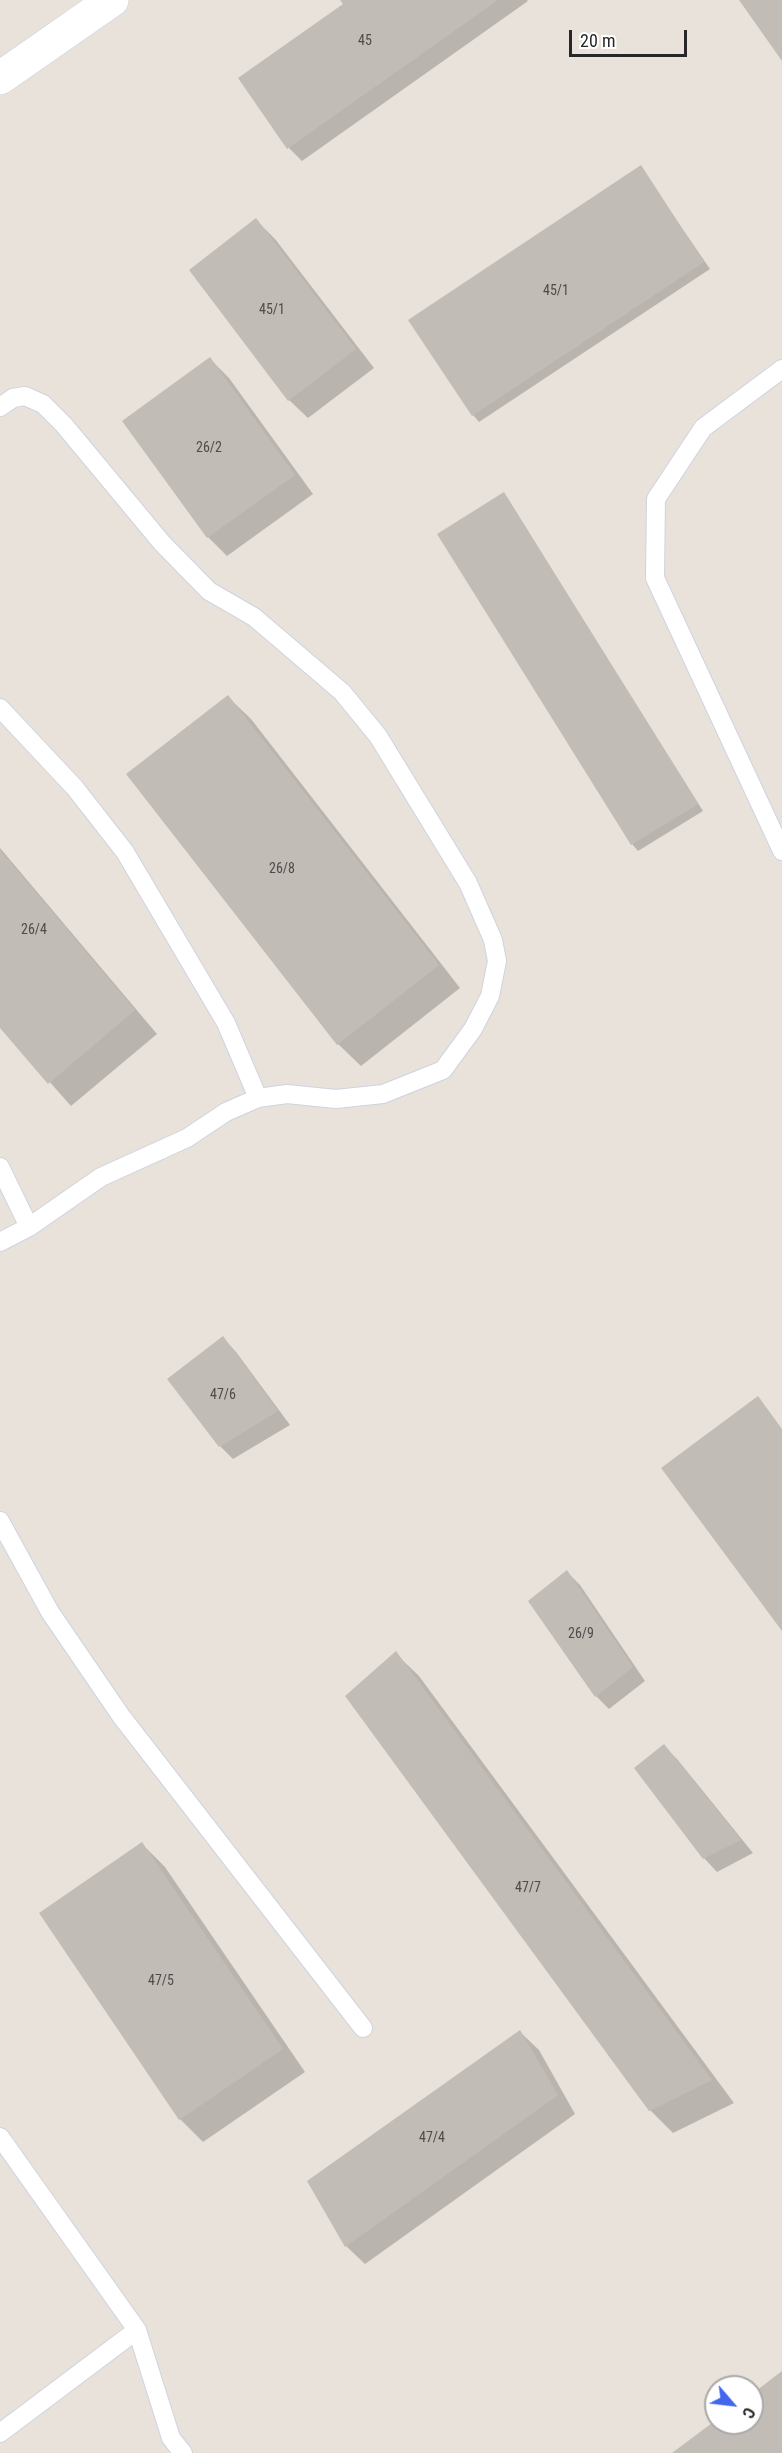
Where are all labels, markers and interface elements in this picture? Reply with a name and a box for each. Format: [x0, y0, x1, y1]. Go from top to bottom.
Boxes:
scale bar [572, 18, 690, 56]
text: 20 m [580, 30, 615, 51]
house number: 45 [358, 33, 372, 49]
house number: 45/1 [543, 283, 569, 299]
house number: 45/1 [259, 302, 285, 318]
house number: 26/2 [196, 440, 222, 456]
house number: 26/8 [269, 861, 295, 877]
house number: 26/4 [21, 922, 47, 938]
house number: 47/6 [210, 1387, 236, 1403]
house number: 26/9 [568, 1626, 594, 1642]
house number: 47/7 [515, 1880, 541, 1896]
house number: 47/5 [148, 1973, 174, 1989]
house number: 47/4 [419, 2130, 445, 2146]
north arrow [704, 2375, 764, 2435]
text: С [738, 2404, 759, 2421]

